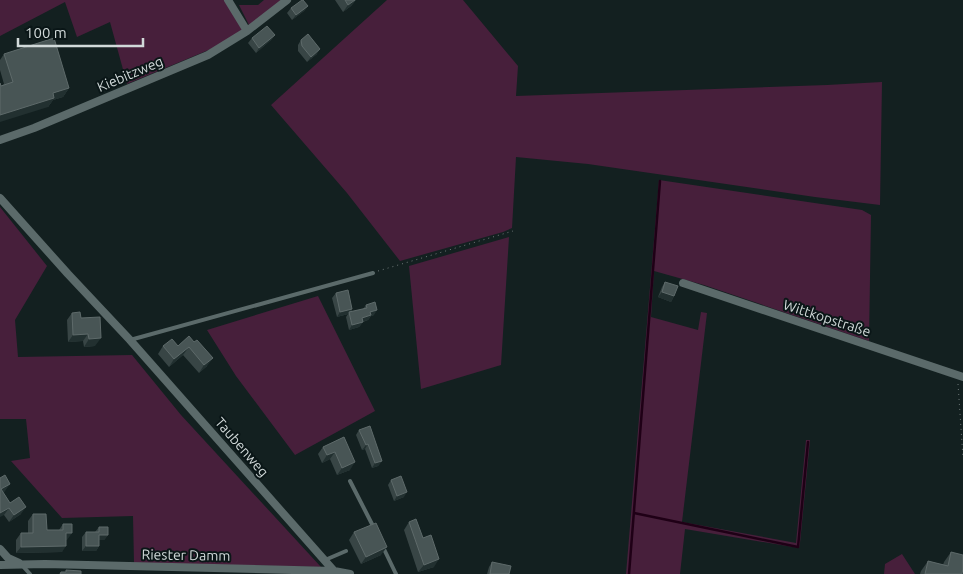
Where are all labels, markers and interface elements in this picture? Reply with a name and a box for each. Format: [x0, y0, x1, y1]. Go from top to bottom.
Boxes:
scale bar [18, 15, 142, 47]
text: 100 m [25, 24, 67, 41]
street label: Kiebitzweg [95, 53, 165, 95]
street label: Wittkopstraße [781, 296, 873, 340]
street label: Taubenweg [212, 414, 272, 480]
street label: Riester Damm [141, 546, 231, 564]

